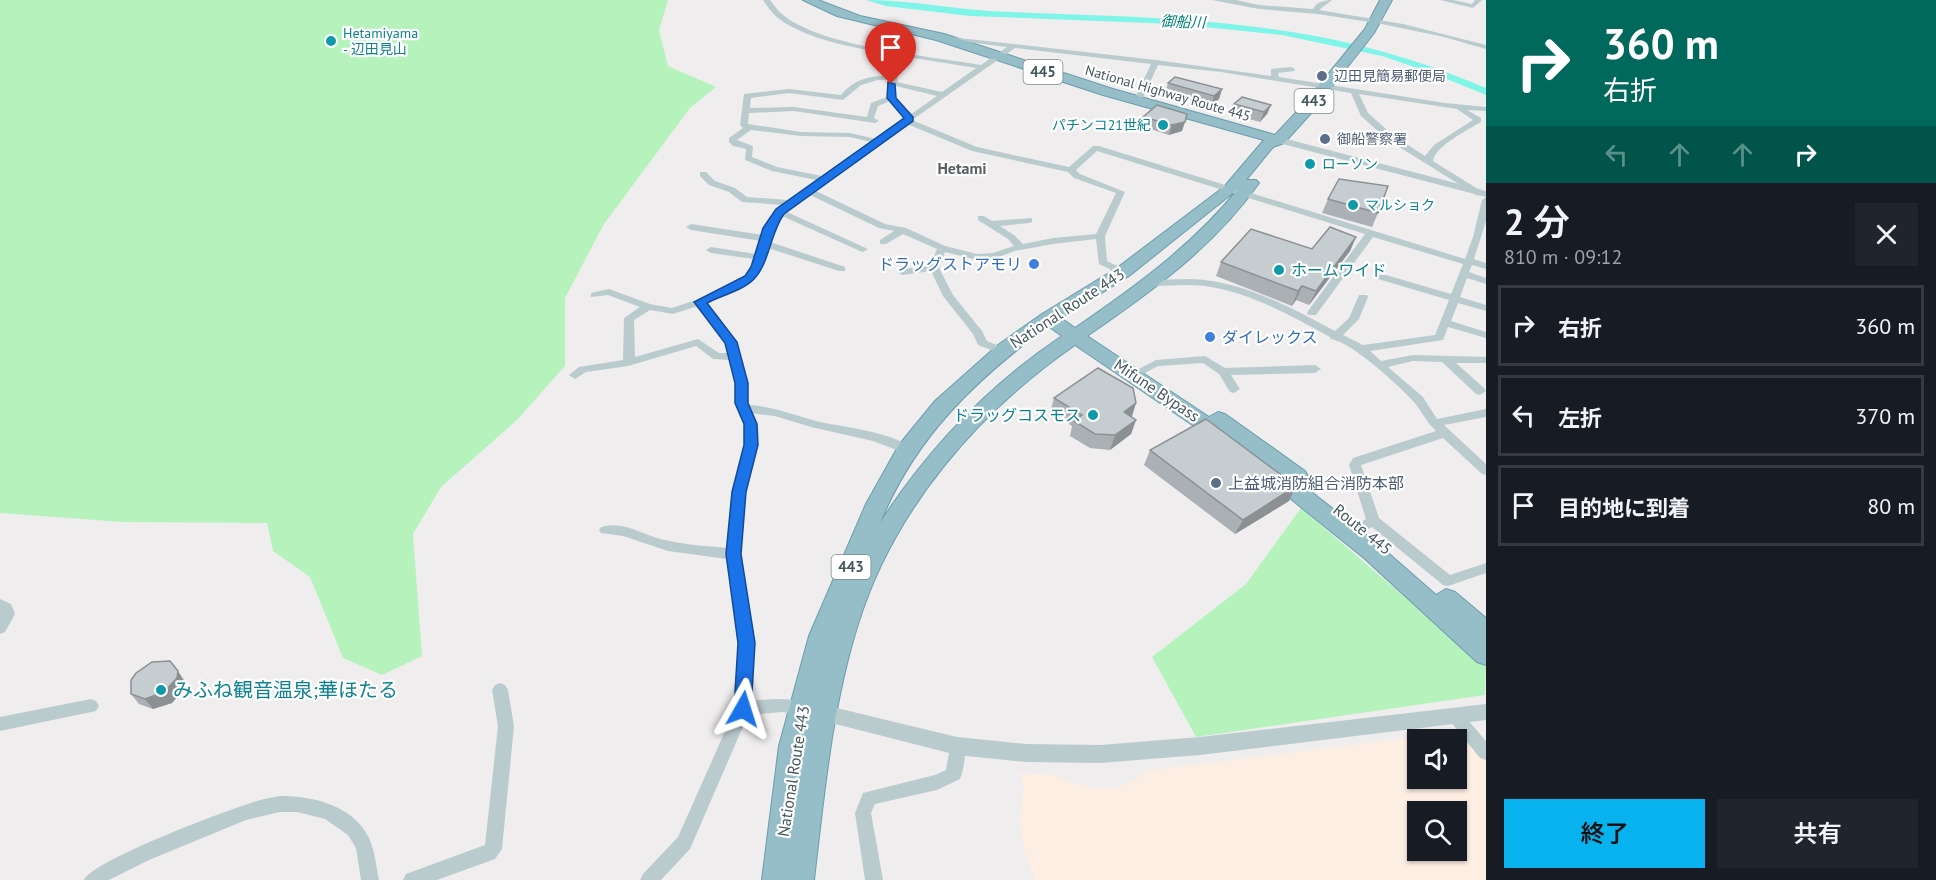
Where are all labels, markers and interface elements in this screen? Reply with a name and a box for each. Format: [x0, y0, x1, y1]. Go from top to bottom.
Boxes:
water label: 御船川 [1160, 11, 1208, 32]
text: 360 m [1603, 16, 1719, 71]
pin [865, 22, 916, 84]
place label: Hetamiyama - 辺田見山 [343, 24, 418, 58]
icon: right [1504, 24, 1582, 102]
icon: arrive [874, 31, 907, 64]
marker: Hetamiyama - 辺田見山 [324, 34, 338, 48]
road number: 445 [1024, 60, 1062, 84]
street label: National Highway Route 445 [1083, 61, 1253, 125]
place label: 辺田見簡易郵便局 [1334, 67, 1446, 85]
marker: 辺田見簡易郵便局 [1315, 69, 1329, 83]
text: 右折 [1603, 73, 1657, 107]
road number: 443 [1294, 89, 1334, 113]
place label: パチンコ21世紀 [1052, 116, 1151, 134]
marker: パチンコ21世紀 [1156, 118, 1170, 132]
place label: 御船警察署 [1337, 130, 1407, 148]
marker: 御船警察署 [1318, 132, 1332, 146]
icon: left [1600, 138, 1633, 171]
icon: ahead [1663, 138, 1696, 171]
icon: ahead [1726, 138, 1759, 171]
icon: right [1789, 138, 1822, 171]
place label: ローソン [1322, 155, 1378, 173]
marker: ローソン [1303, 157, 1317, 171]
district label: Hetami [937, 158, 987, 178]
place label: マルショク [1365, 196, 1435, 214]
marker: マルショク [1346, 198, 1360, 212]
text: 2 分 [1504, 198, 1570, 245]
button: close [1855, 203, 1918, 266]
text: 810 m · 09:12 [1504, 244, 1622, 270]
place label: ドラッグストアモリ [878, 254, 1022, 274]
marker: ドラッグストアモリ [1027, 257, 1041, 271]
place label: ホームワイド [1291, 260, 1387, 280]
marker: ホームワイド [1272, 263, 1286, 277]
street label: National Route 443 [1006, 264, 1128, 352]
icon: right [1507, 309, 1540, 342]
text: 360 m [1855, 312, 1915, 340]
text: 右折 [1558, 314, 1602, 342]
place label: ダイレックス [1222, 327, 1318, 347]
marker: ダイレックス [1203, 330, 1217, 344]
street label: Mifune Bypass [1110, 354, 1204, 426]
icon: left [1507, 399, 1540, 432]
text: 370 m [1855, 402, 1915, 430]
text: 左折 [1558, 404, 1602, 432]
place label: ドラッグコスモス [953, 405, 1081, 425]
marker: ドラッグコスモス [1086, 408, 1100, 422]
place label: 上益城消防組合消防本部 [1228, 473, 1404, 493]
marker: 上益城消防組合消防本部 [1209, 476, 1223, 490]
icon: arrive [1507, 489, 1540, 522]
text: 80 m [1867, 492, 1915, 520]
text: 目的地に到着 [1558, 494, 1690, 522]
street label: Route 445 [1330, 499, 1396, 559]
road number: 443 [832, 555, 870, 579]
place label: みふね観音温泉;華ほたる [173, 677, 398, 703]
position arrow [711, 677, 775, 741]
marker: みふね観音温泉;華ほたる [154, 683, 168, 697]
street label: National Route 443 [773, 704, 813, 838]
map controls [1407, 729, 1467, 861]
button: sound [1407, 729, 1467, 789]
button: 終了 [1504, 799, 1705, 868]
button: 共有 [1717, 799, 1918, 868]
button: search [1407, 801, 1467, 861]

